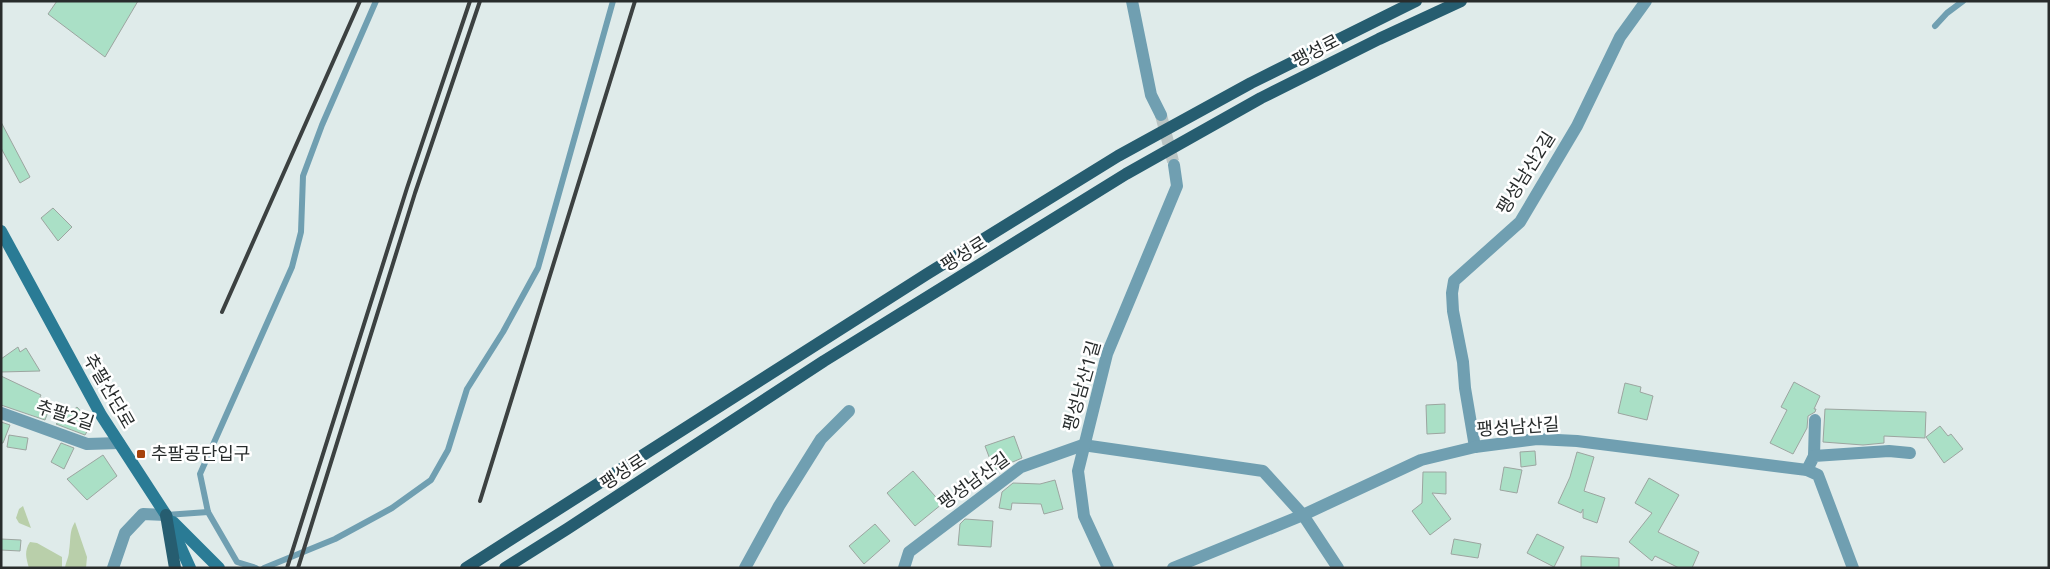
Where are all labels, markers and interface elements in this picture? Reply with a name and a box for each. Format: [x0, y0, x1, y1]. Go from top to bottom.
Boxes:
street label: 팽성로 [1288, 28, 1343, 72]
street label: 팽성남산2길 [1490, 127, 1560, 218]
street label: 팽성로 [936, 230, 991, 276]
street label: 팽성남산1길 [1057, 338, 1105, 434]
street label: 추팔산단로 [79, 349, 141, 432]
street label: 추팔2길 [33, 393, 98, 435]
street label: 팽성남산길 [1476, 411, 1560, 441]
place label: 추팔공단입구 [151, 441, 250, 465]
street label: 팽성남산길 [933, 446, 1014, 514]
marker: 추팔공단입구 [135, 448, 147, 460]
street label: 팽성로 [595, 448, 650, 495]

